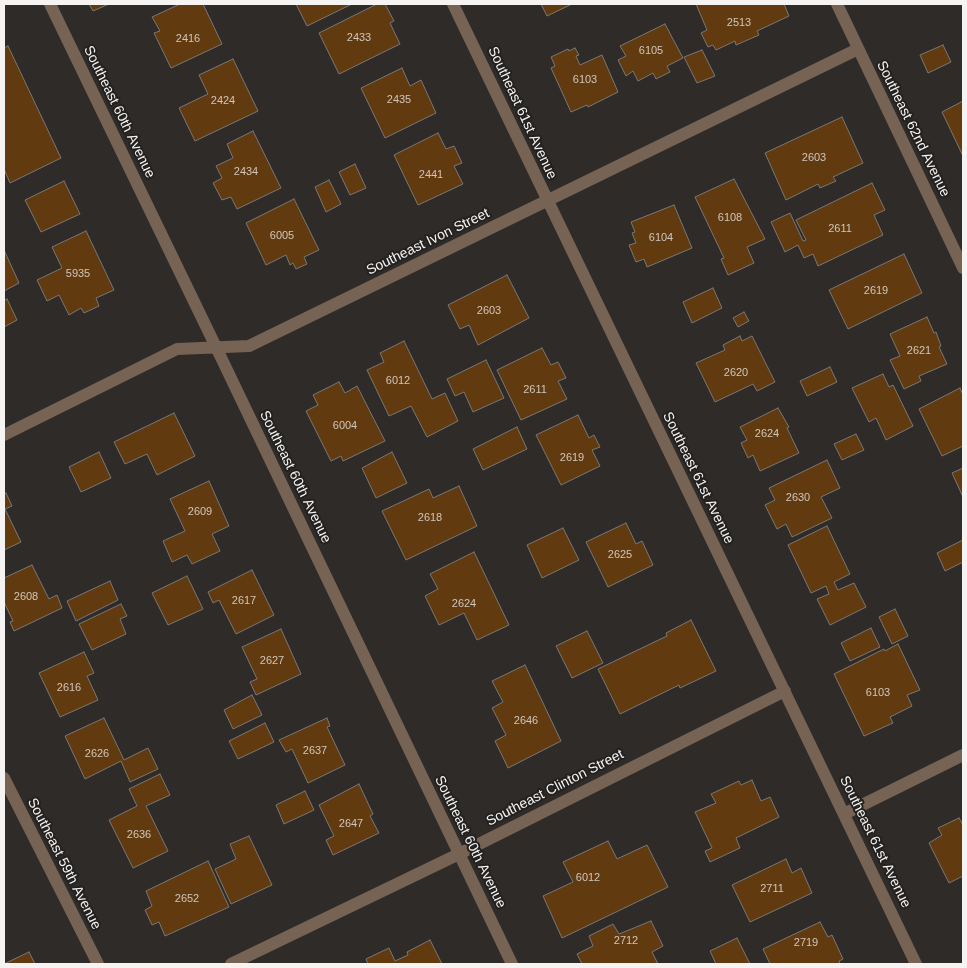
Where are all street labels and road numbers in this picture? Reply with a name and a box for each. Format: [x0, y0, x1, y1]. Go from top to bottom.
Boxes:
street label: Southeast 60th Avenue [80, 43, 158, 181]
street label: Southeast 61st Avenue [484, 44, 560, 182]
street label: Southeast 62nd Avenue [873, 58, 953, 200]
street label: Southeast Ivon Street [364, 205, 492, 279]
street label: Southeast 60th Avenue [256, 408, 334, 546]
street label: Southeast 61st Avenue [659, 409, 737, 547]
street label: Southeast Clinton Street [484, 746, 626, 830]
street label: Southeast 60th Avenue [431, 773, 509, 911]
street label: Southeast 61st Avenue [836, 773, 914, 911]
street label: Southeast 59th Avenue [24, 795, 104, 933]

